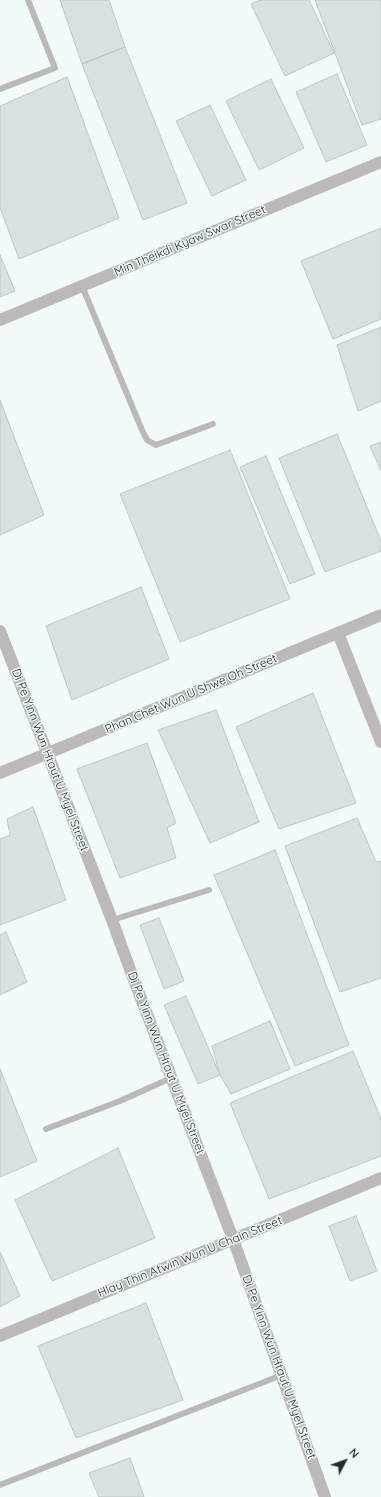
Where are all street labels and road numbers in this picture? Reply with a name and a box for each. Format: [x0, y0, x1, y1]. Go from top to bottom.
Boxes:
street label: Min Theikdi Kyaw Swar Street [112, 202, 268, 280]
street label: Phan Chet Wun U Shwe Oh Street [103, 651, 279, 737]
street label: Di Pe Yinn Wun Htaut U Myel Street [8, 667, 92, 853]
street label: Di Pe Yinn Wun Htaut U Myel Street [124, 970, 208, 1156]
street label: Hlay Thin Atwin Wun U Chain Street [96, 1213, 284, 1301]
street label: Di Pe Yinn Wun Htaut U Myel Street [239, 1273, 319, 1461]

